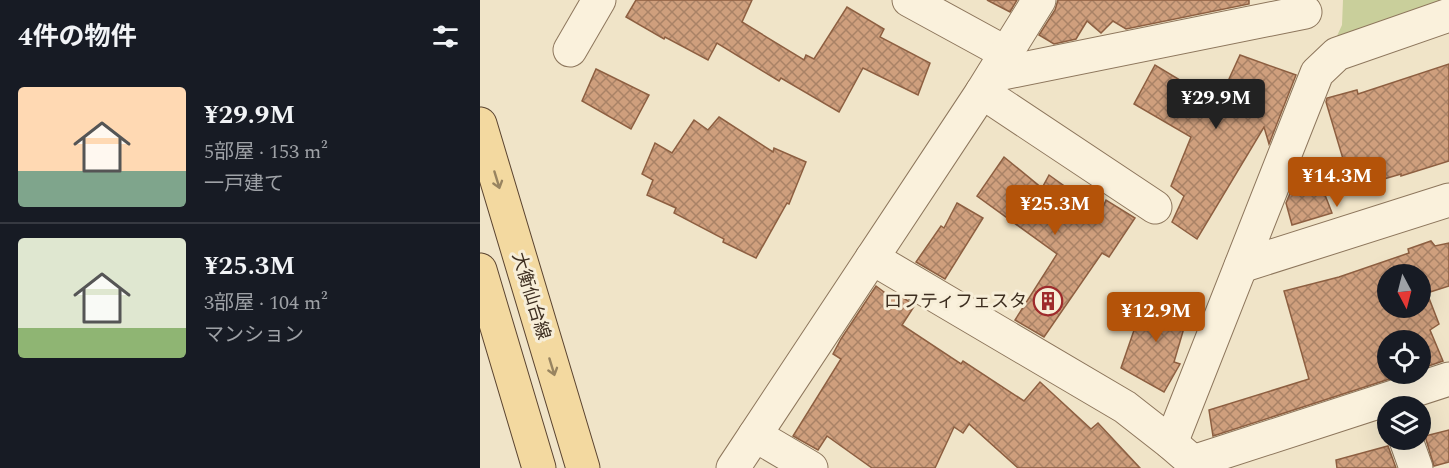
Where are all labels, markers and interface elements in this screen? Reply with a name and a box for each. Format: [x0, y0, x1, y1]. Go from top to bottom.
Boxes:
text: 4件の物件 [18, 17, 137, 57]
icon: filters [429, 20, 462, 53]
pin: ¥29.9M [1167, 79, 1265, 130]
text: ¥29.9M [1181, 83, 1251, 113]
text: ¥29.9M [204, 95, 295, 135]
icon: home [66, 111, 138, 183]
text: 5部屋 · 153 m² [204, 137, 328, 167]
pin: ¥14.3M [1288, 157, 1386, 208]
text: ¥14.3M [1302, 161, 1372, 191]
text: 一戸建て [204, 169, 284, 199]
one-way arrow [492, 170, 503, 189]
pin: ¥25.3M [1006, 185, 1104, 236]
text: ¥25.3M [1020, 189, 1090, 219]
text: ¥25.3M [204, 246, 295, 286]
street label: 大衡仙台線 [505, 249, 557, 343]
icon: home [66, 262, 138, 334]
north arrow [1377, 264, 1431, 318]
map controls [1377, 264, 1431, 450]
building icon: ロフティフェスタ [1032, 285, 1064, 317]
text: 3部屋 · 104 m² [204, 288, 328, 318]
place label: ロフティフェスタ [884, 288, 1027, 315]
pin: ¥12.9M [1107, 292, 1205, 343]
text: ¥12.9M [1121, 296, 1191, 326]
text: マンション [204, 320, 304, 350]
button: locate [1377, 330, 1431, 384]
one-way arrow [547, 357, 558, 376]
button: layers [1377, 396, 1431, 450]

